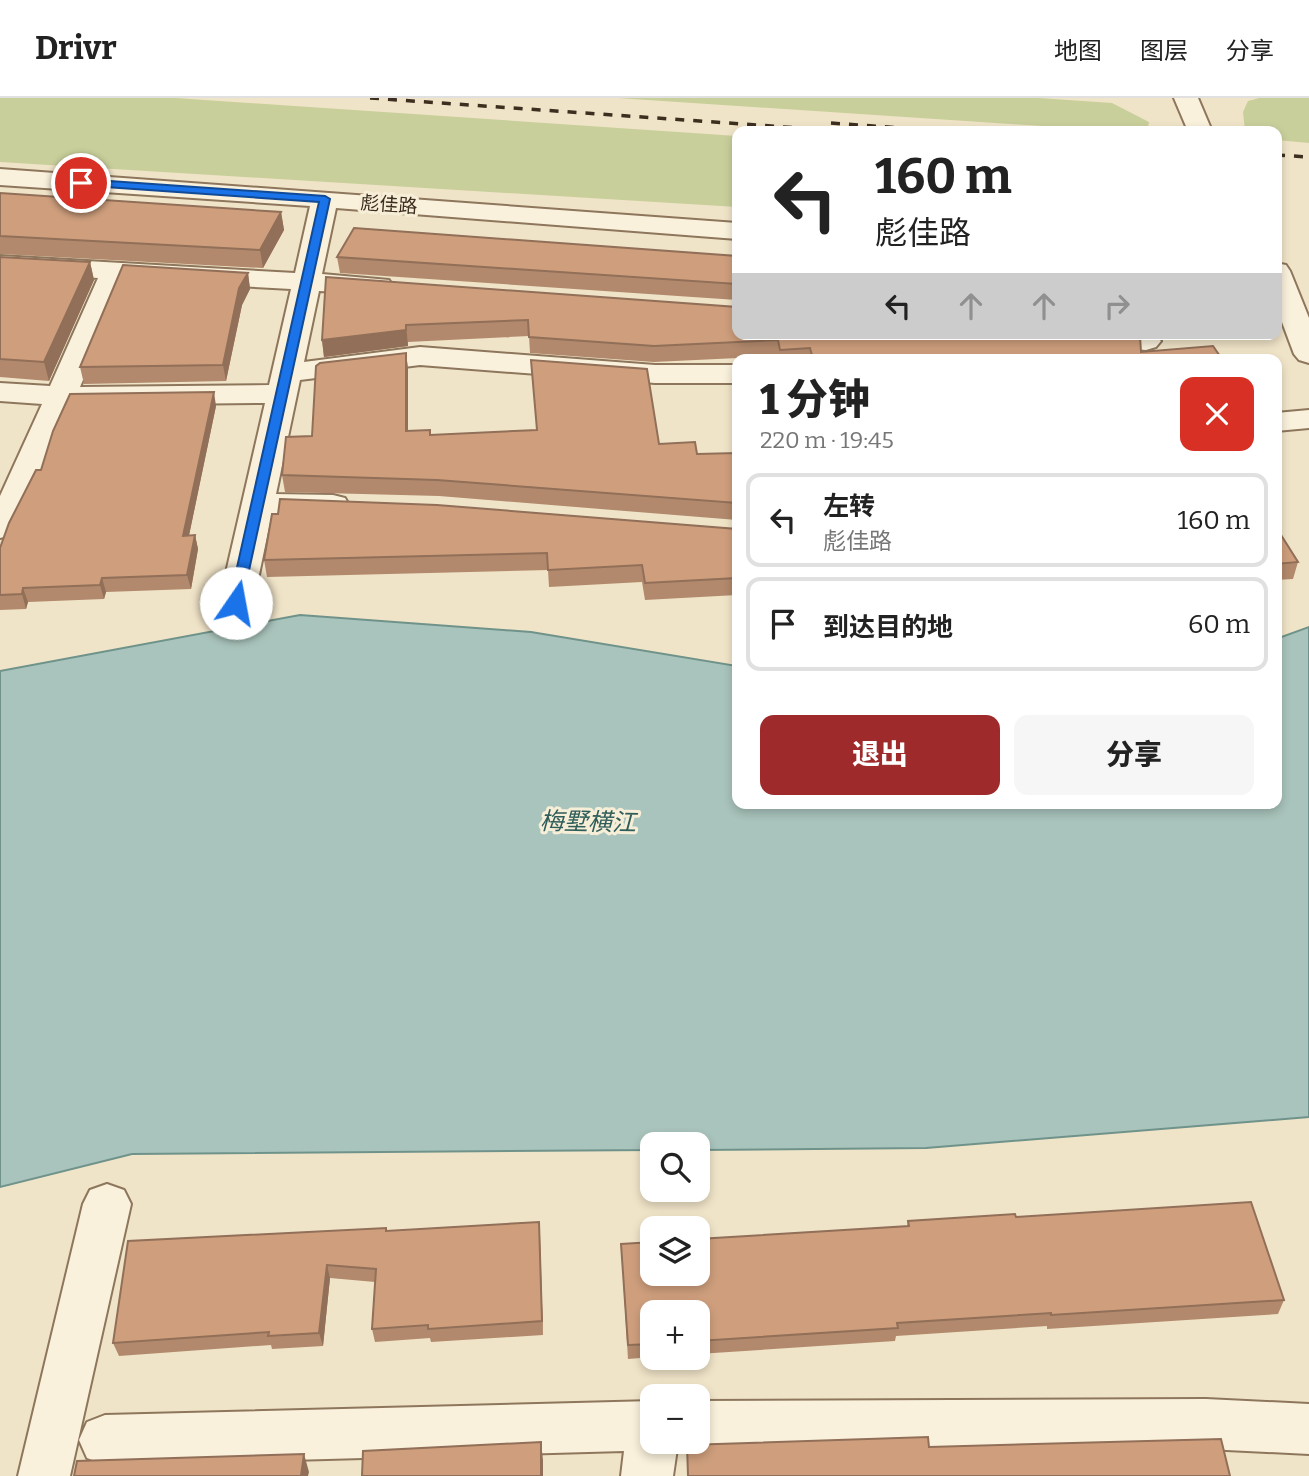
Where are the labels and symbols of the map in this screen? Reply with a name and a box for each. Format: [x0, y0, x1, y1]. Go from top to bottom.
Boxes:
pin [51, 153, 111, 213]
street label: 彪佳路 [360, 191, 418, 218]
position arrow [199, 566, 273, 640]
water label: 梅墅横江 [540, 807, 639, 837]

